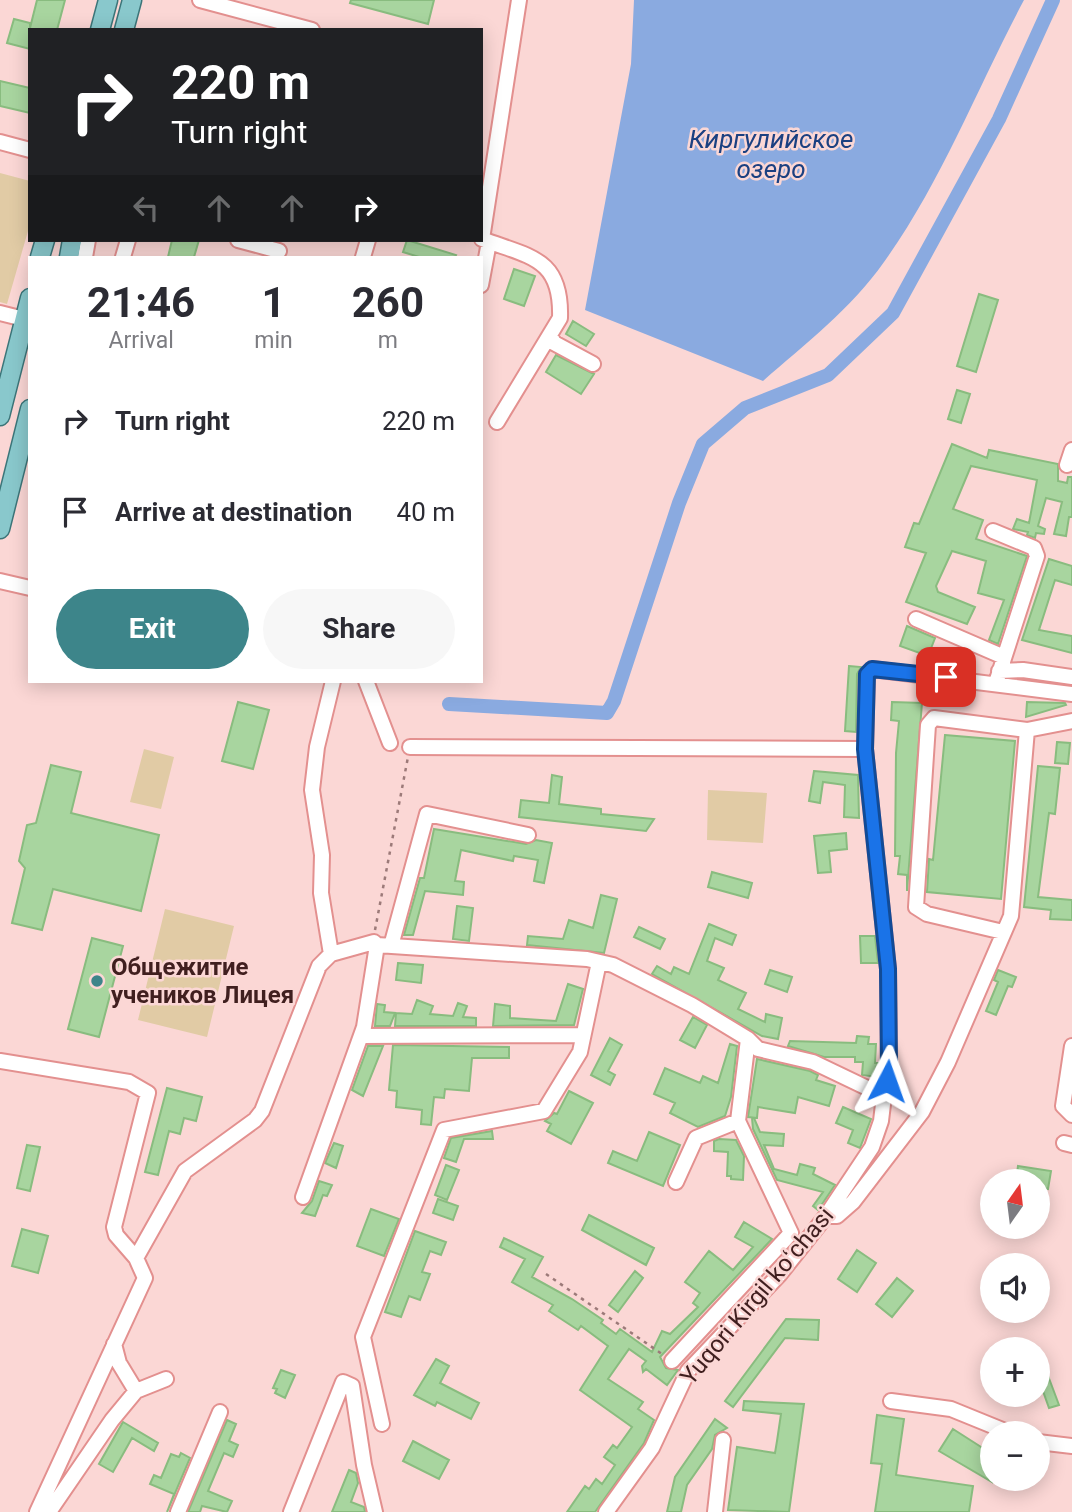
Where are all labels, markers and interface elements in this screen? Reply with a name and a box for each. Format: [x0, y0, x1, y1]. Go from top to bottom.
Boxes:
text: 220 m [171, 54, 310, 111]
icon: right [56, 56, 147, 147]
text: Turn right [171, 113, 307, 151]
water label: Киргулийское озеро [689, 124, 853, 184]
icon: left [127, 189, 165, 227]
icon: ahead [200, 189, 238, 227]
icon: ahead [273, 189, 311, 227]
icon: right [346, 189, 384, 227]
text: 21:46 [87, 278, 195, 327]
text: 1 [261, 278, 286, 327]
text: 260 [352, 278, 424, 327]
text: Arrival [108, 327, 174, 354]
text: min [254, 327, 293, 354]
text: m [378, 327, 398, 354]
icon: right [56, 402, 94, 440]
text: Turn right [115, 406, 230, 436]
text: 220 m [382, 406, 455, 436]
icon: arrive [56, 493, 94, 531]
text: Arrive at destination [115, 497, 352, 527]
text: 40 m [397, 497, 455, 527]
button: Exit [56, 589, 249, 669]
button: Share [263, 589, 455, 669]
pin [916, 647, 976, 707]
icon: arrive [927, 658, 965, 696]
place label: Общежитие учеников Лицея [111, 953, 294, 1009]
marker: Общежитие учеников Лицея [89, 973, 105, 989]
position arrow [850, 1044, 924, 1118]
north arrow [980, 1169, 1050, 1239]
map controls [980, 1169, 1050, 1491]
street label: Yuqori Kirgil koʻchasi [675, 1202, 839, 1390]
button: sound [980, 1253, 1050, 1323]
button: + [980, 1337, 1050, 1407]
button: − [980, 1421, 1050, 1491]

